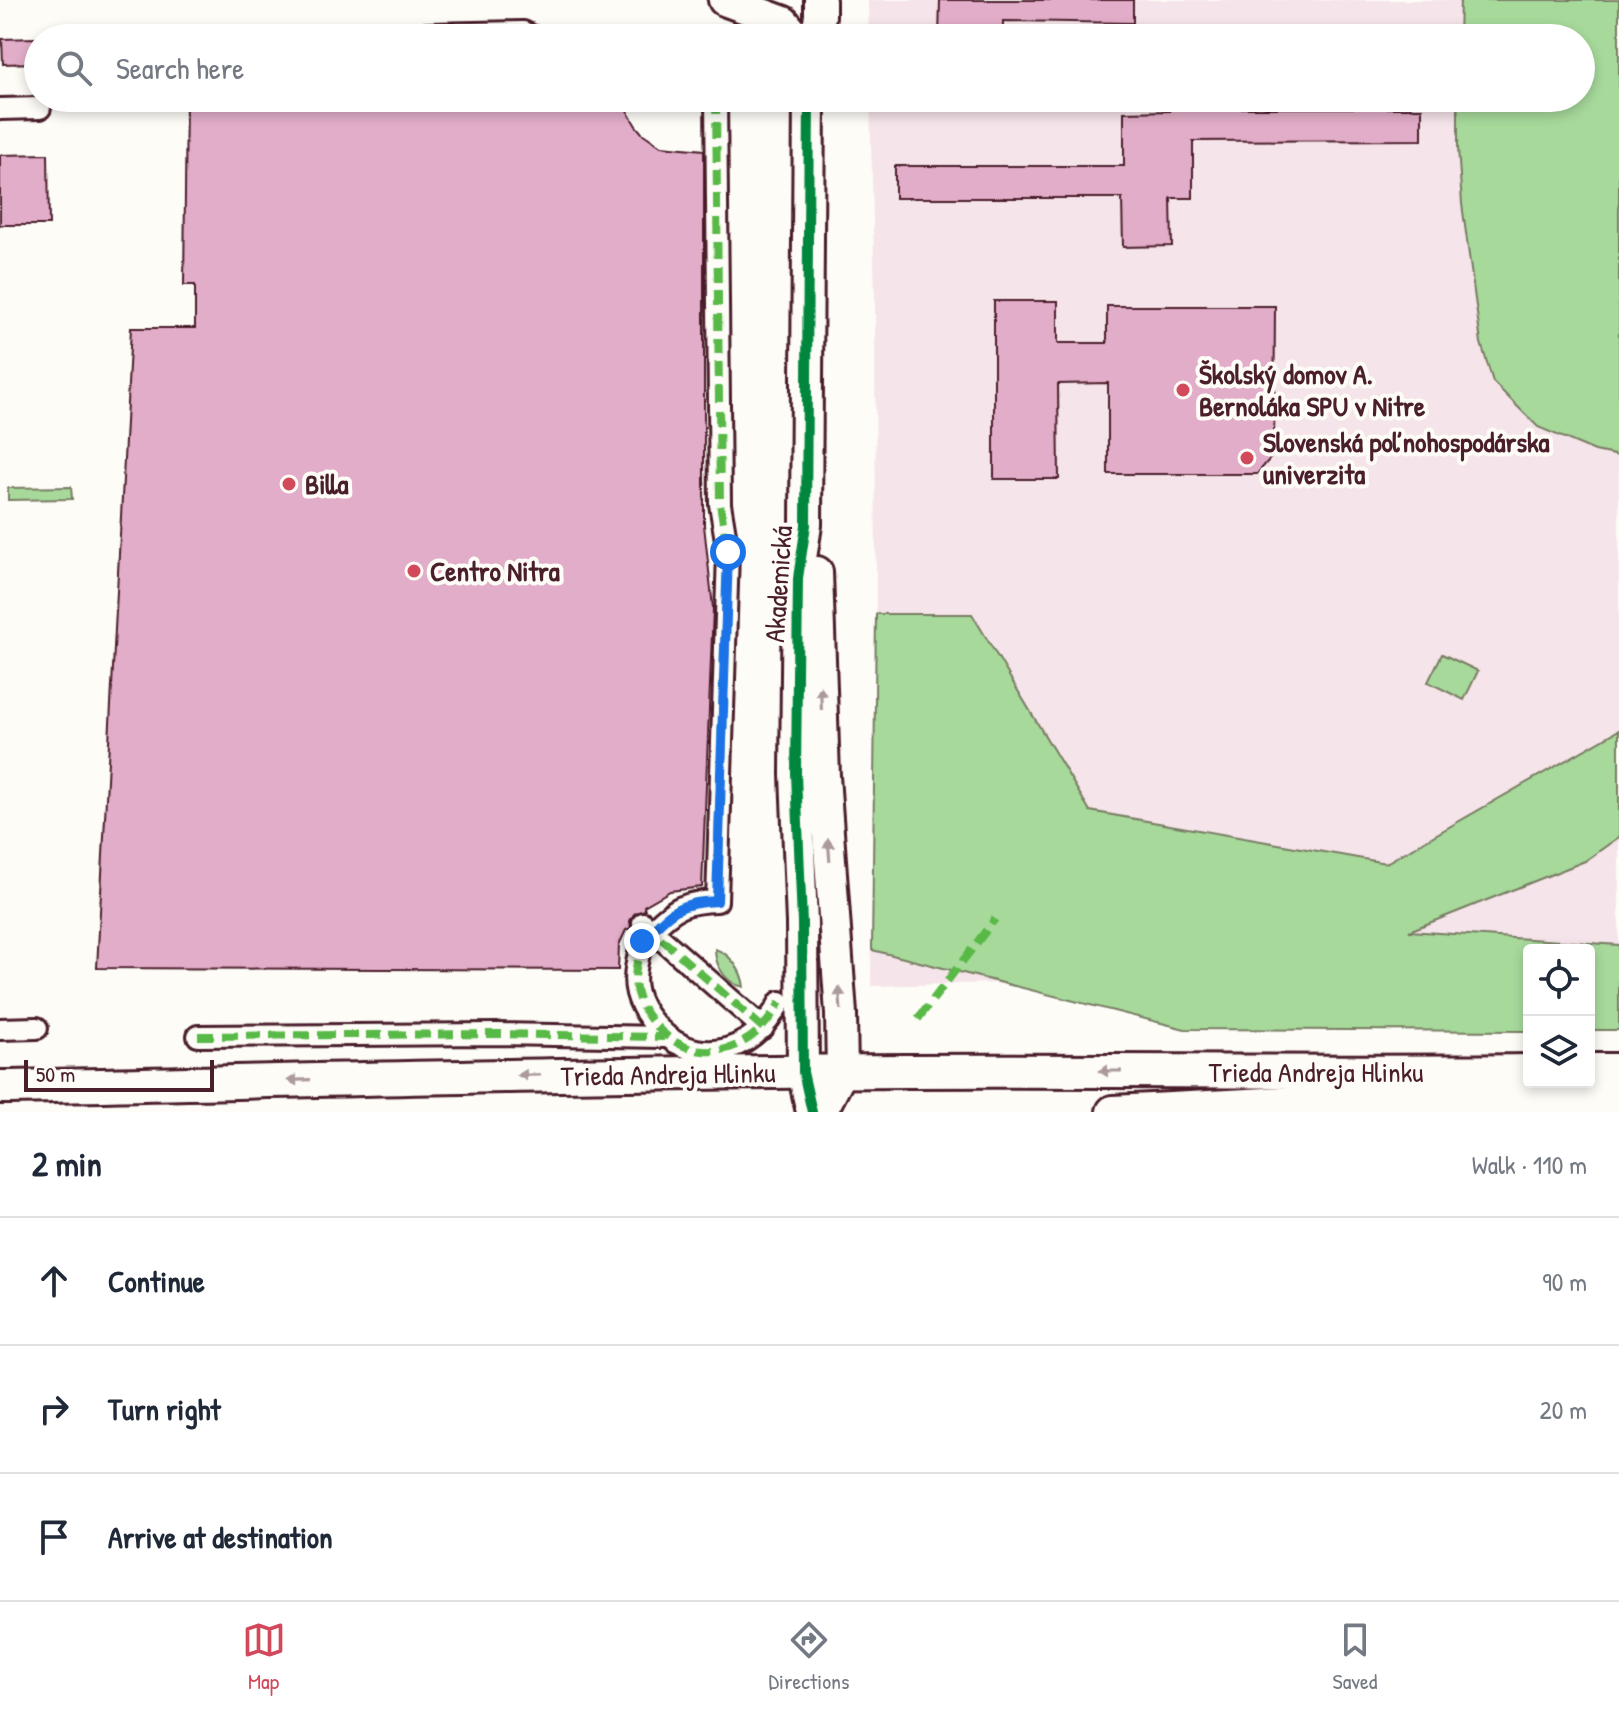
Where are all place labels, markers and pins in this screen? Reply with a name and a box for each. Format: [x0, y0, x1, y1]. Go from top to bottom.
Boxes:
place label: Školský domov A. Bernoláka SPU v Nitre [1199, 355, 1426, 425]
marker: Školský domov A. Bernoláka SPU v Nitre [1174, 381, 1192, 399]
place label: Slovenská poľnohospodárska univerzita [1263, 423, 1550, 493]
marker: Slovenská poľnohospodárska univerzita [1238, 449, 1256, 467]
place label: Billa [305, 465, 349, 503]
marker: Billa [280, 475, 298, 493]
place label: Centro Nitra [430, 552, 560, 590]
marker: Centro Nitra [405, 562, 423, 580]

